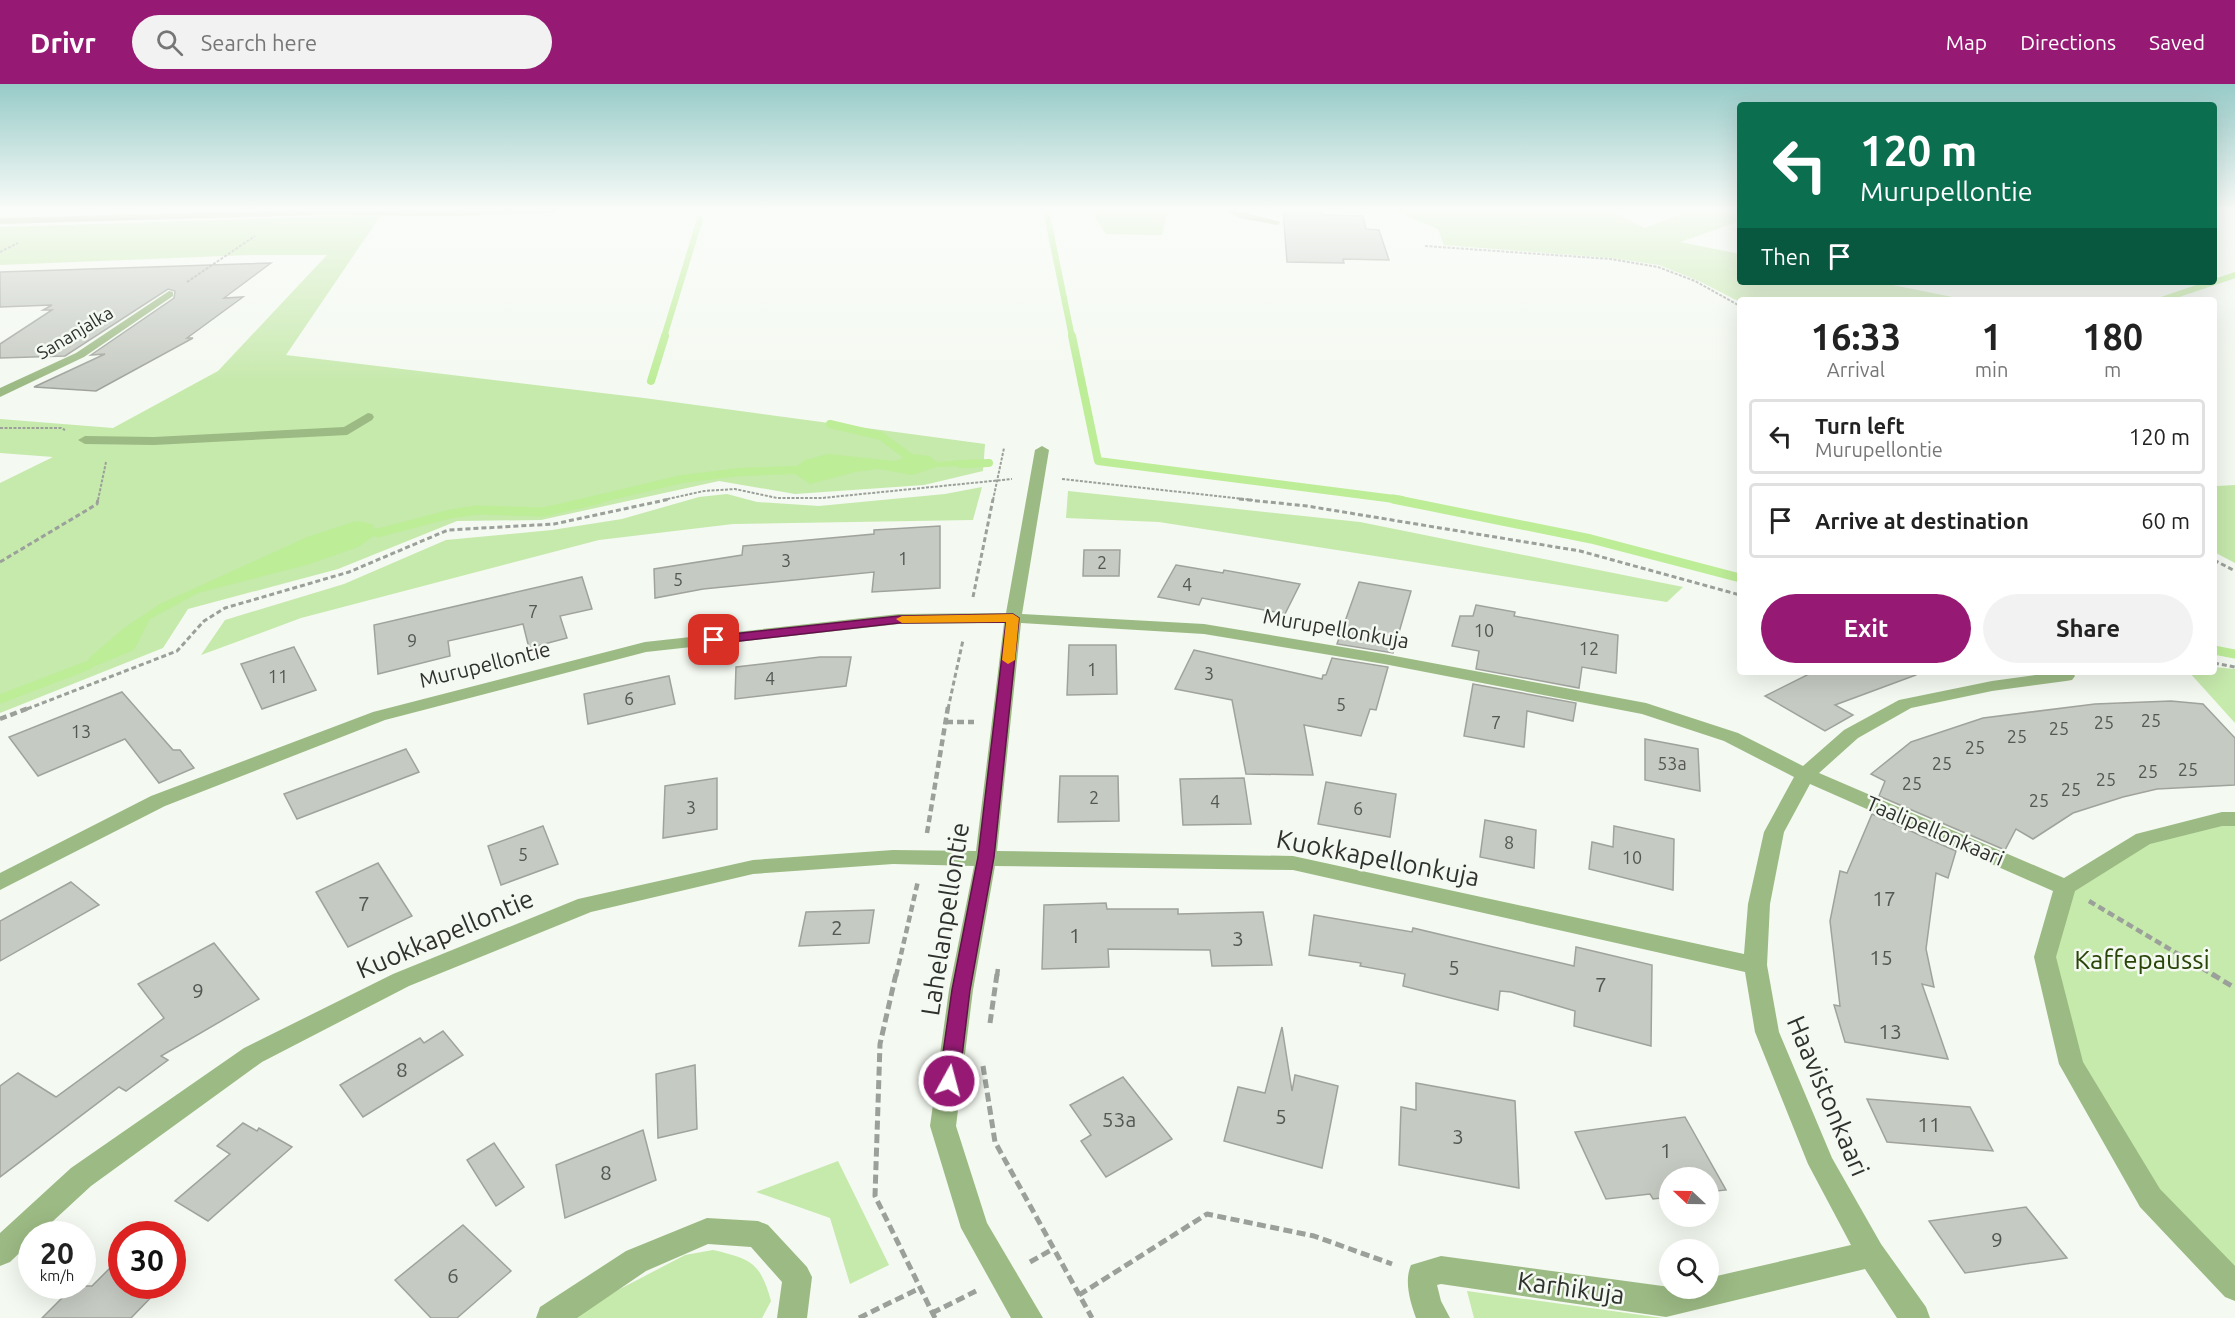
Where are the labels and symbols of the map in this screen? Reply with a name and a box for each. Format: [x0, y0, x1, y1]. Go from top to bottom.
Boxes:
street label: Sananjalka [33, 302, 116, 363]
house number: 1 [898, 548, 908, 568]
house number: 3 [781, 550, 791, 570]
house number: 2 [1097, 552, 1107, 572]
house number: 5 [673, 569, 683, 589]
house number: 4 [1182, 574, 1192, 594]
house number: 7 [528, 601, 538, 621]
street label: Murupellonkuja [1261, 603, 1411, 653]
pin [688, 614, 739, 665]
house number: 10 [1474, 620, 1494, 640]
house number: 9 [407, 630, 417, 650]
street label: Murupellontie [417, 636, 553, 692]
house number: 12 [1579, 638, 1599, 658]
house number: 1 [1087, 659, 1097, 679]
house number: 3 [1204, 663, 1214, 683]
house number: 11 [268, 666, 288, 686]
house number: 4 [765, 668, 775, 688]
house number: 6 [624, 688, 634, 708]
house number: 5 [1336, 694, 1346, 714]
house number: 25 [2141, 710, 2161, 730]
house number: 7 [1491, 712, 1501, 732]
house number: 25 [2094, 712, 2114, 732]
house number: 25 [2049, 718, 2069, 738]
house number: 13 [71, 721, 91, 741]
house number: 25 [2007, 726, 2027, 746]
house number: 25 [1965, 737, 1985, 757]
house number: 53a [1657, 753, 1687, 773]
house number: 25 [1932, 753, 1952, 773]
house number: 25 [2178, 759, 2198, 779]
house number: 25 [2138, 761, 2158, 781]
house number: 25 [2096, 769, 2116, 789]
house number: 25 [1902, 773, 1922, 793]
house number: 25 [2061, 779, 2081, 799]
house number: 2 [1089, 787, 1099, 807]
street label: Taalipellonkaari [1863, 790, 2008, 870]
house number: 25 [2029, 790, 2049, 810]
house number: 4 [1210, 791, 1220, 811]
house number: 3 [686, 797, 696, 817]
house number: 6 [1353, 798, 1363, 818]
street label: Lahelanpellontie [915, 820, 974, 1018]
street label: Kuokkapellonkuja [1274, 824, 1482, 891]
house number: 8 [1504, 832, 1514, 852]
house number: 5 [518, 844, 528, 864]
house number: 10 [1622, 847, 1642, 867]
street label: Kuokkapellontie [352, 883, 538, 984]
house number: 17 [1872, 886, 1896, 910]
house number: 7 [358, 891, 370, 915]
house number: 2 [831, 915, 843, 939]
house number: 1 [1069, 923, 1081, 947]
house number: 3 [1232, 926, 1244, 950]
house number: 15 [1869, 945, 1893, 969]
park label: Kaffepaussi [2074, 945, 2210, 974]
house number: 5 [1448, 955, 1460, 979]
house number: 7 [1595, 972, 1607, 996]
house number: 9 [192, 978, 204, 1002]
street label: Haavistonkaari [1782, 1011, 1875, 1180]
house number: 13 [1878, 1019, 1902, 1043]
position arrow [917, 1049, 981, 1113]
house number: 8 [396, 1057, 408, 1081]
house number: 5 [1275, 1104, 1287, 1128]
house number: 53a [1102, 1107, 1136, 1131]
house number: 11 [1917, 1112, 1941, 1136]
house number: 3 [1452, 1124, 1464, 1148]
house number: 1 [1660, 1138, 1672, 1162]
house number: 8 [600, 1160, 612, 1184]
north arrow [1659, 1167, 1719, 1227]
speed limit sign: 30 [108, 1221, 186, 1299]
house number: 9 [1991, 1227, 2003, 1251]
house number: 6 [447, 1263, 459, 1287]
street label: Karhikuja [1516, 1266, 1626, 1309]

